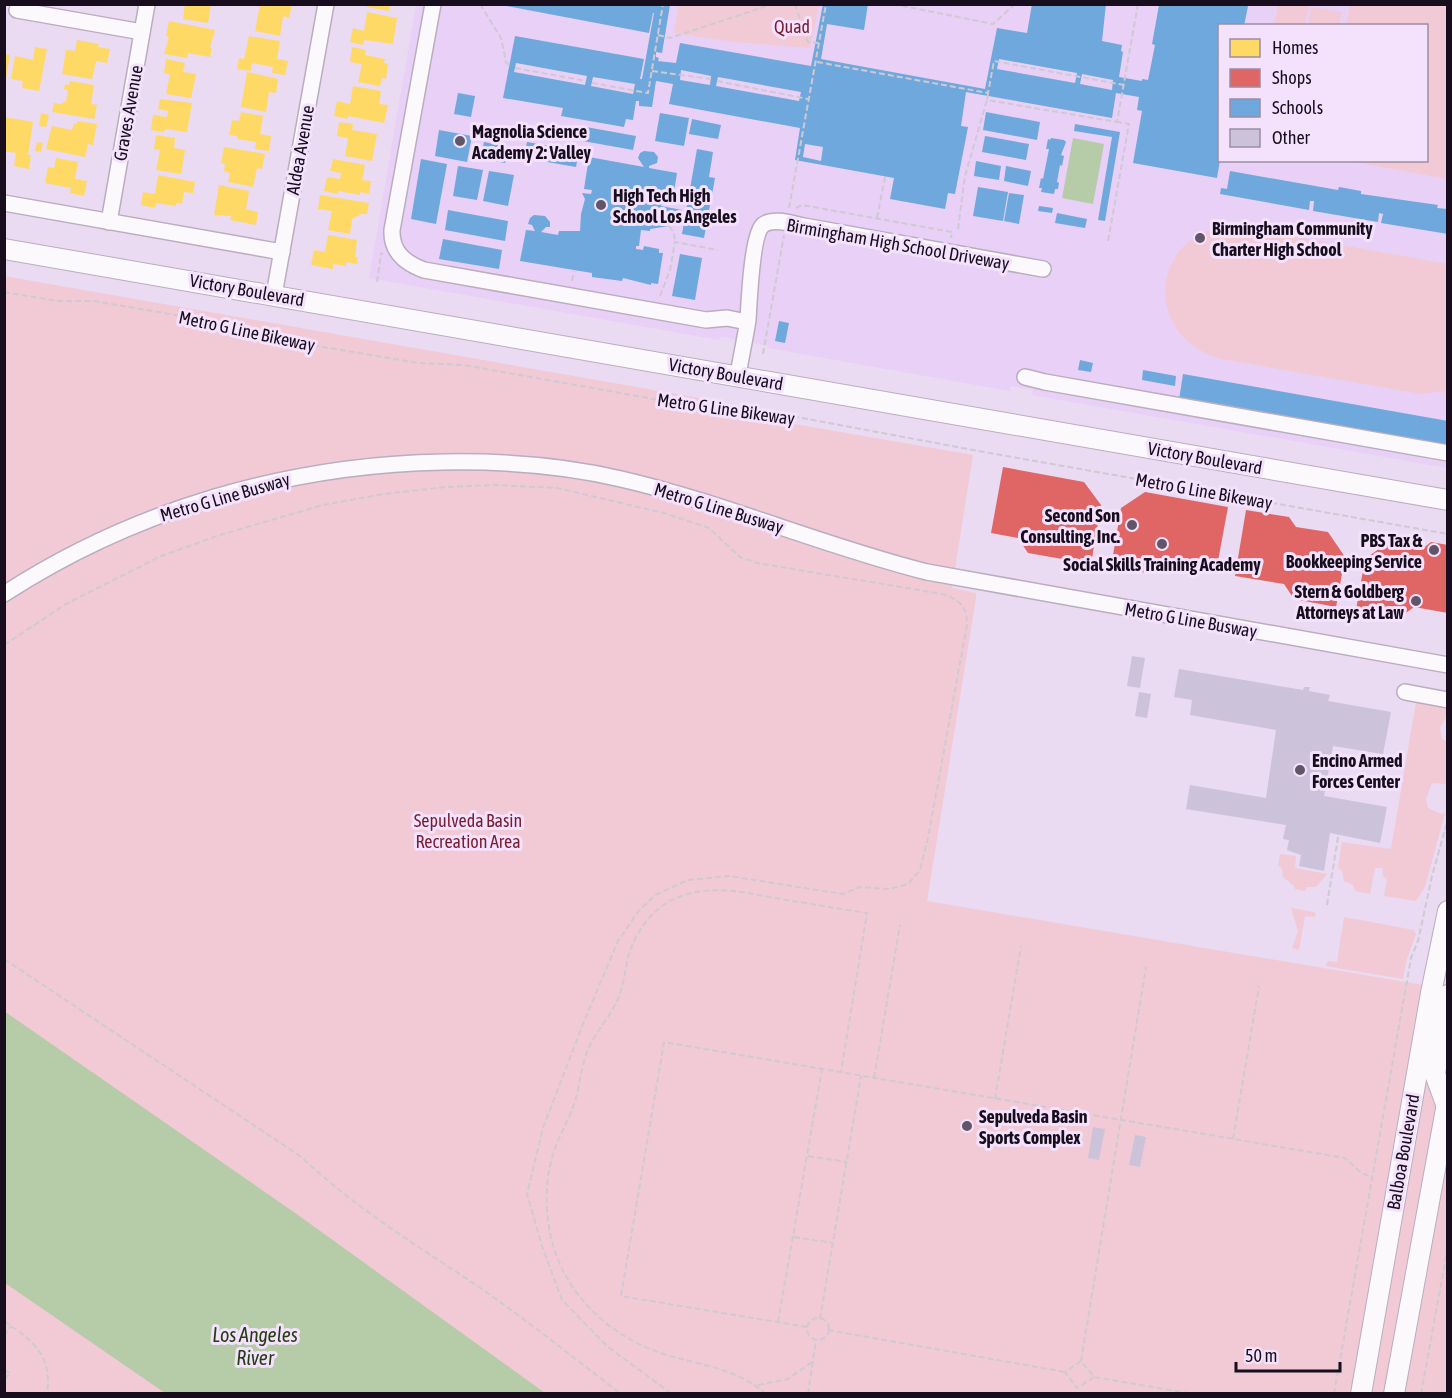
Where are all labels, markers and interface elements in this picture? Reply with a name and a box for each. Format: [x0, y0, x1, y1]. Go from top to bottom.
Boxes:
park label: Quad [774, 16, 810, 37]
legend [1218, 24, 1428, 162]
text: Homes [1272, 37, 1318, 58]
street label: Graves Avenue [109, 63, 147, 163]
text: Shops [1272, 67, 1312, 88]
text: Schools [1272, 97, 1323, 118]
street label: Aldea Avenue [282, 103, 318, 197]
place label: Magnolia Science Academy 2: Valley [471, 121, 592, 163]
text: Other [1272, 127, 1311, 148]
marker: Magnolia Science Academy 2: Valley [453, 134, 467, 148]
place label: High Tech High School Los Angeles [613, 185, 737, 227]
marker: High Tech High School Los Angeles [594, 198, 608, 212]
street label: Birmingham High School Driveway [785, 214, 1011, 274]
place label: Birmingham Community Charter High School [1212, 218, 1373, 260]
marker: Birmingham Community Charter High School [1193, 231, 1207, 245]
street label: Victory Boulevard [188, 270, 306, 310]
street label: Metro G Line Bikeway [177, 306, 317, 356]
street label: Victory Boulevard [667, 354, 785, 394]
street label: Metro G Line Bikeway [656, 389, 796, 429]
street label: Victory Boulevard [1146, 438, 1264, 478]
street label: Metro G Line Busway [158, 468, 292, 526]
street label: Metro G Line Bikeway [1134, 469, 1274, 513]
street label: Metro G Line Busway [652, 478, 786, 538]
place label: Second Son Consulting, Inc. [1020, 505, 1120, 547]
marker: Second Son Consulting, Inc. [1125, 518, 1139, 532]
place label: PBS Tax & Bookkeeping Service [1286, 530, 1423, 572]
marker: Social Skills Training Academy [1155, 537, 1169, 551]
marker: PBS Tax & Bookkeeping Service [1427, 543, 1441, 557]
place label: Social Skills Training Academy [1063, 554, 1261, 575]
place label: Stern & Goldberg Attorneys at Law [1295, 581, 1404, 623]
marker: Stern & Goldberg Attorneys at Law [1409, 594, 1423, 608]
street label: Metro G Line Busway [1123, 598, 1259, 642]
place label: Encino Armed Forces Center [1312, 750, 1403, 792]
marker: Encino Armed Forces Center [1293, 763, 1307, 777]
park label: Sepulveda Basin Recreation Area [414, 810, 522, 852]
street label: Balboa Boulevard [1382, 1092, 1424, 1212]
place label: Sepulveda Basin Sports Complex [979, 1106, 1088, 1148]
marker: Sepulveda Basin Sports Complex [960, 1119, 974, 1133]
water label: Los Angeles River [212, 1323, 298, 1369]
scale bar [1236, 1335, 1340, 1373]
text: 50 m [1245, 1345, 1277, 1366]

